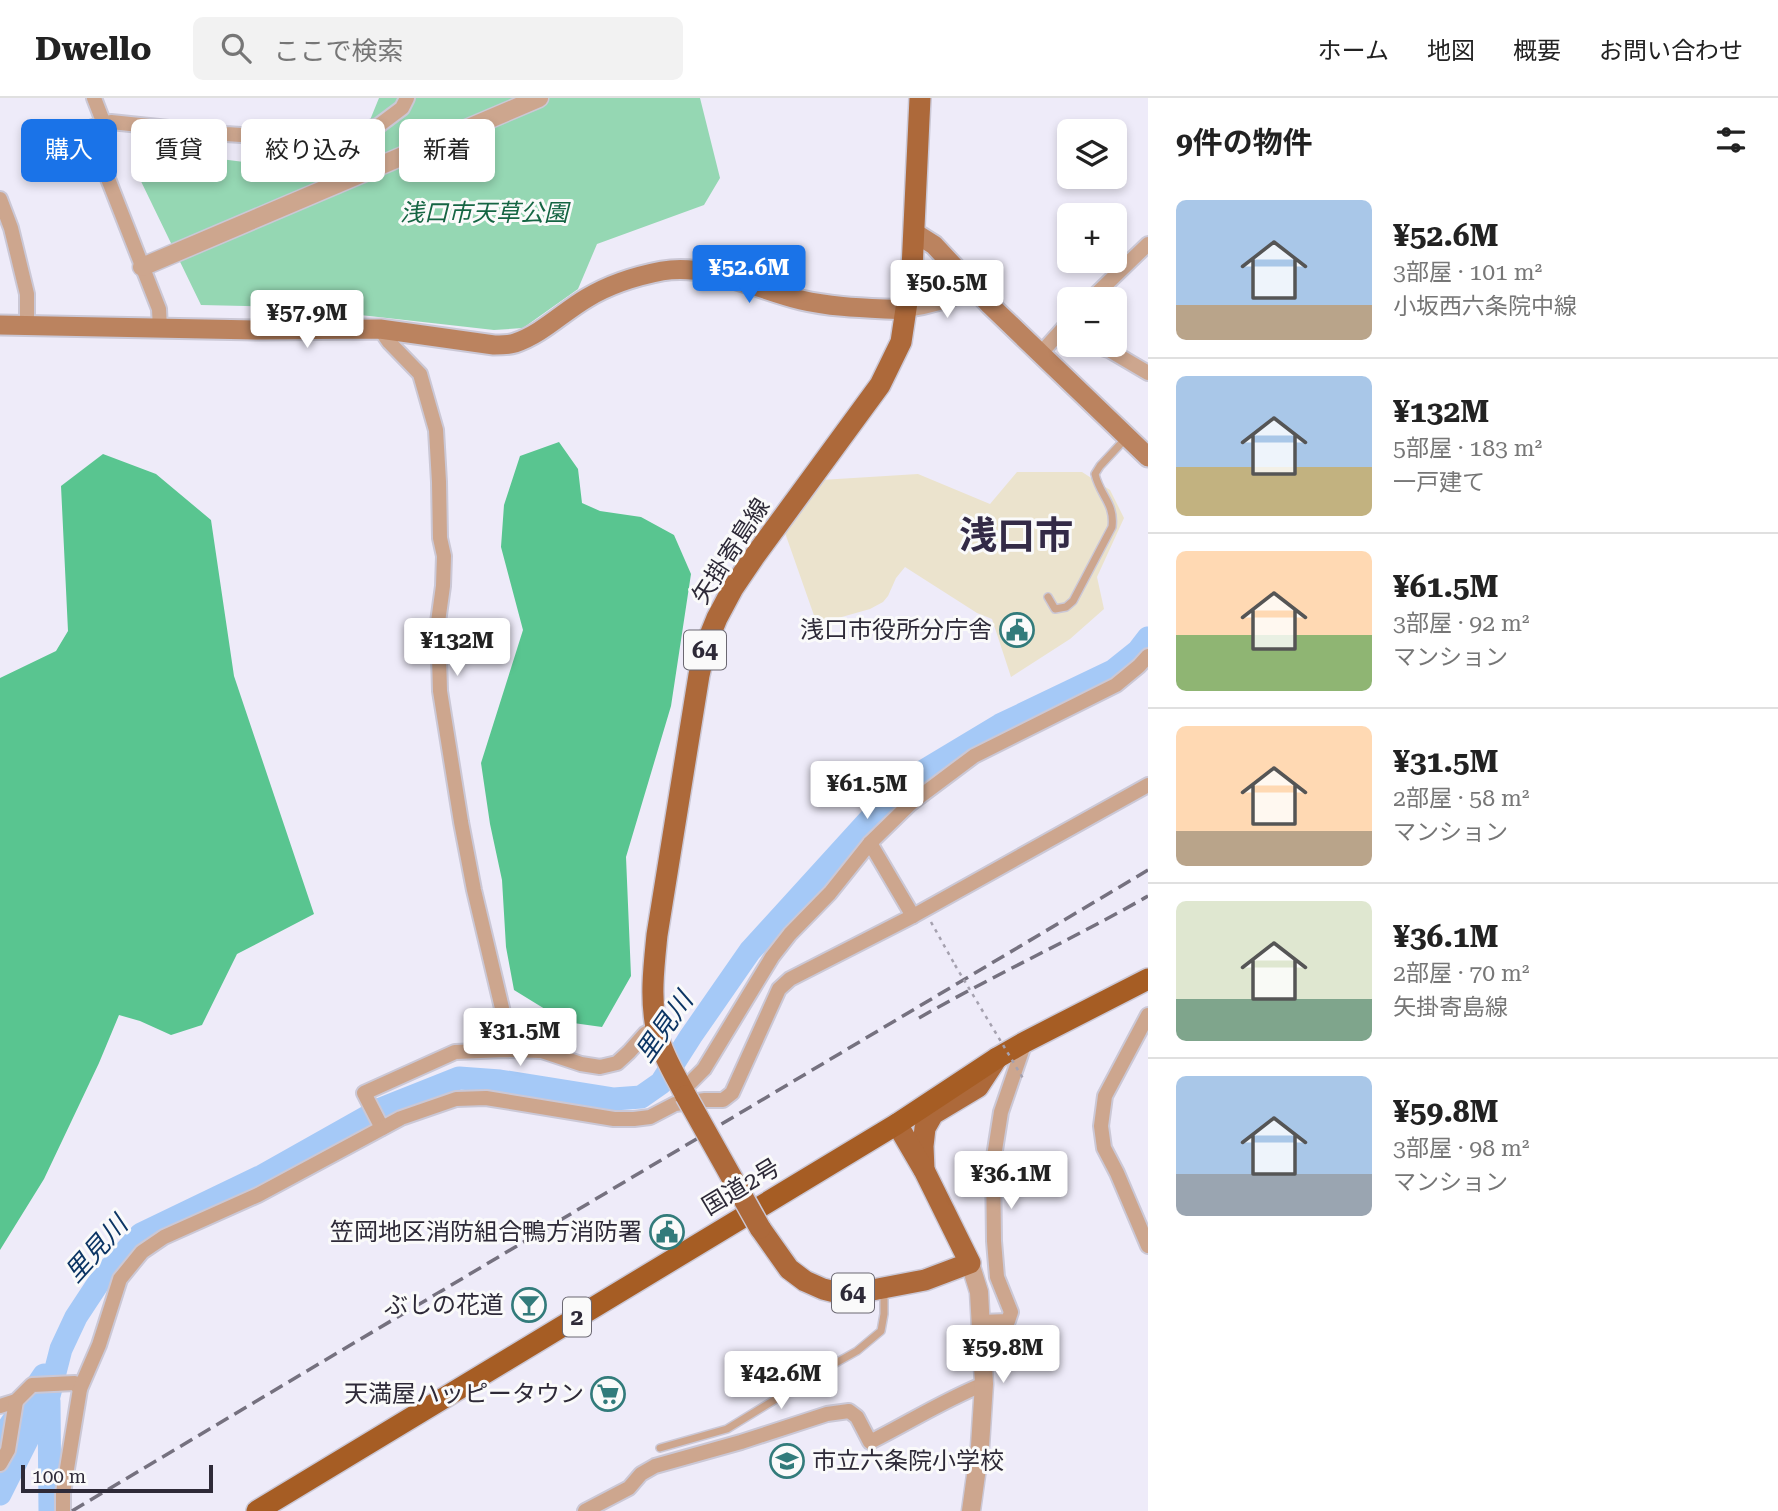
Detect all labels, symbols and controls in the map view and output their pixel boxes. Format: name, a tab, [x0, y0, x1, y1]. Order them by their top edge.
search box	[193, 17, 683, 80]
text: Dwello	[35, 29, 151, 68]
icon: search	[217, 29, 255, 67]
text: ここで検索	[273, 36, 403, 66]
text: ホーム	[1318, 37, 1389, 65]
text: 地図	[1427, 37, 1475, 65]
text: 概要	[1513, 37, 1561, 65]
text: お問い合わせ	[1599, 37, 1743, 65]
chip: 購入	[21, 119, 117, 182]
chip: 賃貸	[131, 119, 227, 182]
chip: 絞り込み	[241, 119, 385, 182]
chip: 新着	[399, 119, 495, 182]
map controls	[1057, 119, 1127, 357]
button: layers	[1057, 119, 1127, 189]
icon: filters	[1712, 121, 1750, 159]
text: 9件の物件	[1176, 125, 1313, 160]
park label: 浅口市天草公園	[400, 199, 571, 227]
button: +	[1057, 203, 1127, 273]
text: ¥52.6M	[1393, 218, 1499, 253]
icon: home	[1232, 228, 1316, 312]
pin: ¥52.6M	[692, 246, 806, 305]
text: ¥52.6M	[709, 254, 789, 281]
text: 3部屋 · 101 m²	[1393, 259, 1542, 286]
pin: ¥50.5M	[890, 260, 1004, 320]
text: ¥50.5M	[907, 269, 987, 296]
button: −	[1057, 287, 1127, 357]
pin: ¥57.9M	[250, 290, 364, 350]
text: 小坂西六条院中線	[1393, 293, 1577, 320]
text: ¥57.9M	[267, 299, 347, 326]
text: ¥132M	[1393, 394, 1489, 429]
icon: home	[1232, 404, 1316, 488]
text: 5部屋 · 183 m²	[1393, 435, 1542, 462]
text: 一戸建て	[1393, 469, 1485, 496]
street label: 矢掛寄島線	[687, 493, 775, 609]
district label: 浅口市	[959, 514, 1073, 558]
text: ¥61.5M	[1393, 569, 1499, 604]
icon: home	[1232, 579, 1316, 663]
text: 3部屋 · 92 m²	[1393, 610, 1529, 637]
public building icon: 浅口市役所分庁舎	[998, 611, 1036, 649]
place label: 浅口市役所分庁舎	[800, 616, 992, 644]
pin: ¥132M	[408, 618, 506, 678]
text: ¥132M	[420, 627, 494, 654]
road number: 64	[684, 630, 726, 670]
text: マンション	[1393, 644, 1508, 671]
text: ¥31.5M	[1393, 744, 1499, 779]
icon: home	[1232, 754, 1316, 838]
pin: ¥61.5M	[810, 762, 924, 821]
text: ¥61.5M	[827, 770, 907, 797]
text: 2部屋 · 58 m²	[1393, 785, 1529, 812]
text: マンション	[1393, 819, 1508, 846]
text: ¥36.1M	[1393, 919, 1499, 954]
icon: home	[1232, 929, 1316, 1013]
text: 2部屋 · 70 m²	[1393, 960, 1529, 987]
water label: 里見川	[629, 984, 700, 1068]
text: 矢掛寄島線	[1393, 994, 1508, 1021]
pin: ¥31.5M	[463, 1009, 577, 1068]
text: ¥31.5M	[480, 1017, 560, 1044]
text: ¥59.8M	[1393, 1094, 1499, 1129]
icon: home	[1232, 1104, 1316, 1188]
text: 3部屋 · 98 m²	[1393, 1135, 1529, 1162]
pin: ¥36.1M	[954, 1152, 1068, 1211]
street label: 国道2号	[697, 1153, 785, 1221]
text: ¥36.1M	[971, 1160, 1051, 1187]
text: マンション	[1393, 1169, 1508, 1196]
water label: 里見川	[59, 1208, 135, 1288]
public building icon: 笠岡地区消防組合鴨方消防署	[648, 1213, 686, 1251]
place label: 笠岡地区消防組合鴨方消防署	[330, 1218, 642, 1246]
road number: 64	[832, 1274, 874, 1312]
bar icon: ぶしの花道	[510, 1286, 548, 1324]
place label: ぶしの花道	[384, 1291, 504, 1319]
road number: 2	[563, 1298, 591, 1336]
pin: ¥59.8M	[946, 1326, 1060, 1385]
text: ¥59.8M	[963, 1334, 1043, 1361]
pin: ¥42.6M	[724, 1352, 838, 1411]
text: ¥42.6M	[741, 1360, 821, 1387]
supermarket icon: 天満屋ハッピータウン	[589, 1375, 627, 1413]
place label: 天満屋ハッピータウン	[344, 1380, 584, 1408]
school or university icon: 市立六条院小学校	[768, 1442, 806, 1480]
place label: 市立六条院小学校	[812, 1447, 1004, 1475]
scale bar	[21, 1462, 214, 1494]
text: 100 m	[32, 1465, 86, 1488]

